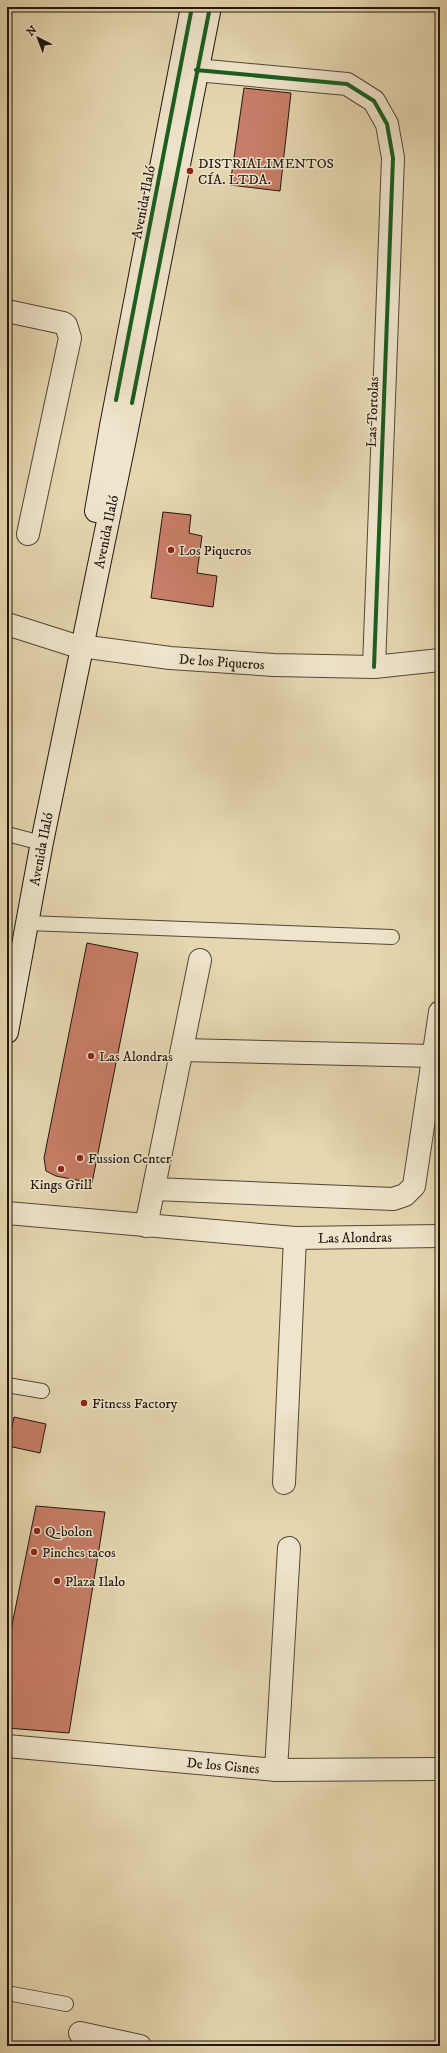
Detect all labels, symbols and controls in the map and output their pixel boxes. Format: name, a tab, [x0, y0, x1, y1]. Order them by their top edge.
north arrow	[18, 18, 58, 58]
text: N	[24, 23, 40, 40]
place label: DISTRIALIMENTOS CÍA. LTDA.	[198, 155, 334, 189]
street label: Avenida Ilaló	[128, 164, 160, 240]
marker: DISTRIALIMENTOS CÍA. LTDA.	[185, 166, 195, 176]
street label: Las Tortolas	[363, 376, 383, 448]
street label: Avenida Ilaló	[91, 493, 123, 570]
place label: Los Piqueros	[179, 542, 252, 560]
marker: Los Piqueros	[166, 545, 176, 555]
street label: De los Piqueros	[178, 651, 265, 674]
street label: Avenida Ilaló	[26, 811, 58, 887]
place label: Las Alondras	[99, 1048, 173, 1066]
marker: Las Alondras	[86, 1051, 96, 1061]
place label: Fussion Center	[88, 1150, 172, 1168]
marker: Fussion Center	[75, 1153, 85, 1163]
marker: Kings Grill	[56, 1164, 66, 1174]
place label: Kings Grill	[30, 1176, 93, 1194]
street label: Las Alondras	[318, 1229, 392, 1248]
place label: Fitness Factory	[92, 1395, 178, 1413]
marker: Fitness Factory	[79, 1398, 89, 1408]
place label: Q-bolon	[45, 1523, 93, 1541]
marker: Q-bolon	[32, 1526, 42, 1536]
place label: Pinches tacos	[42, 1544, 116, 1562]
marker: Pinches tacos	[29, 1547, 39, 1557]
place label: Plaza Ilalo	[65, 1573, 125, 1591]
marker: Plaza Ilalo	[52, 1576, 62, 1586]
street label: De los Cisnes	[186, 1754, 261, 1779]

